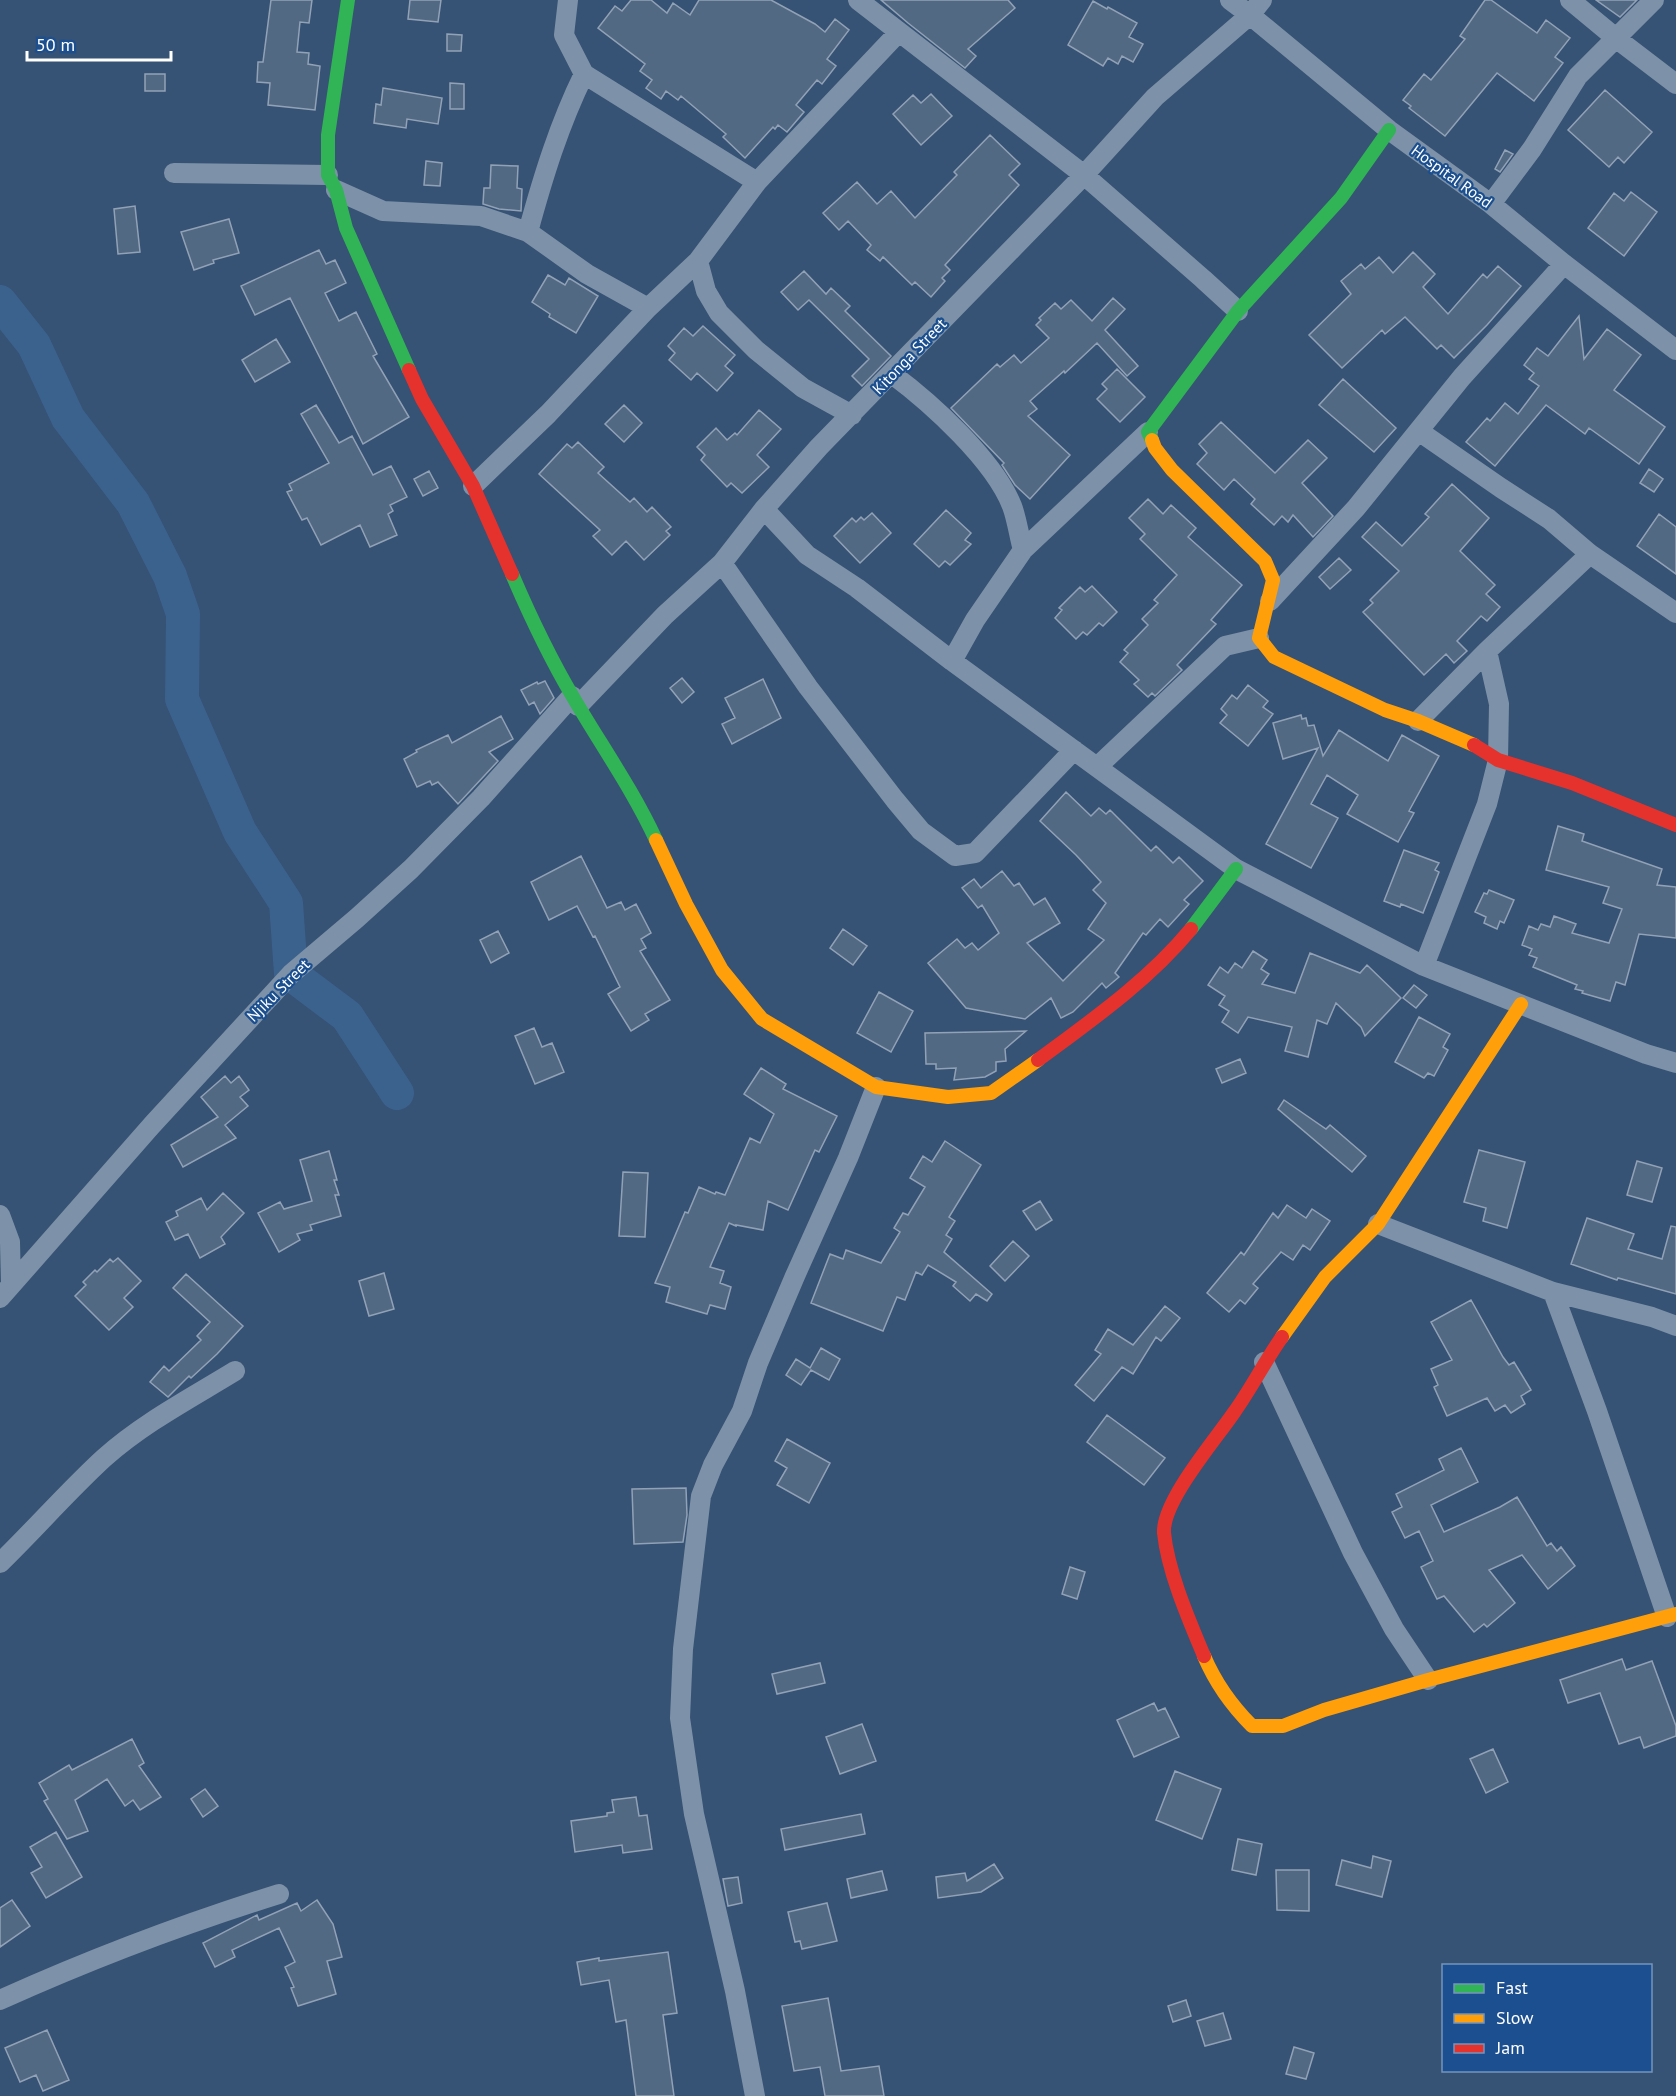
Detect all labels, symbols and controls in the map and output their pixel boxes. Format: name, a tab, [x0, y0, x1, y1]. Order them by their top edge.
scale bar	[27, 24, 171, 62]
text: 50 m	[36, 33, 75, 56]
street label: Hospital Road	[1408, 140, 1496, 212]
street label: Kitonga Street	[868, 313, 951, 398]
street label: Njiku Street	[242, 954, 314, 1026]
legend	[1442, 1964, 1652, 2072]
text: Fast	[1496, 1976, 1528, 1999]
text: Slow	[1496, 2006, 1534, 2029]
text: Jam	[1495, 2036, 1525, 2059]

